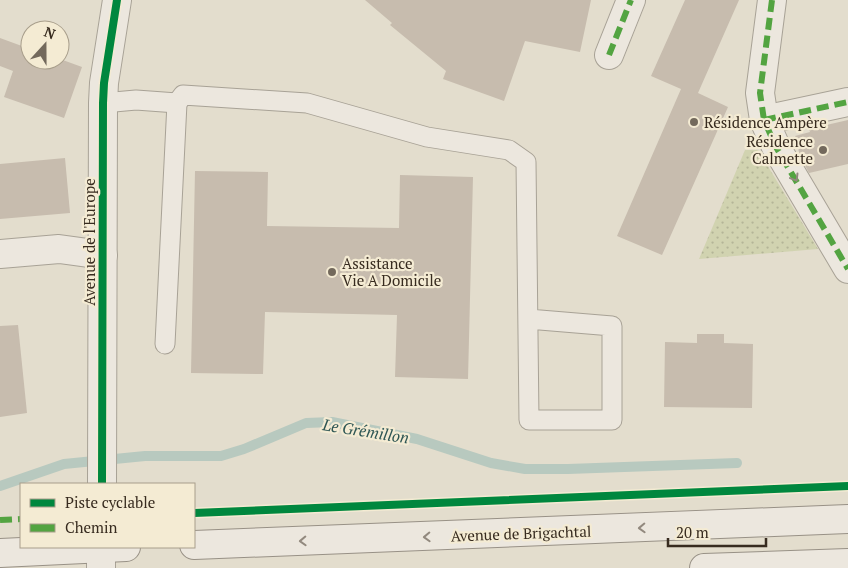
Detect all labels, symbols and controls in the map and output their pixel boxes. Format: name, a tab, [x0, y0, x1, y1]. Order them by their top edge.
north arrow	[20, 20, 70, 70]
text: N	[41, 22, 59, 43]
place label: Résidence Ampère	[704, 112, 827, 132]
marker: Résidence Ampère	[688, 116, 700, 128]
place label: Résidence Calmette	[746, 131, 813, 168]
marker: Résidence Calmette	[817, 144, 829, 156]
one-way arrow	[789, 173, 799, 182]
street label: Avenue de l'Europe	[79, 178, 99, 306]
place label: Assistance Vie A Domicile	[342, 253, 441, 290]
marker: Assistance Vie A Domicile	[326, 266, 338, 278]
water label: Le Grémillon	[320, 413, 411, 449]
legend	[20, 483, 195, 548]
text: Piste cyclable	[65, 492, 155, 512]
scale bar	[668, 516, 766, 548]
text: Chemin	[65, 517, 117, 537]
street label: Avenue de Brigachtal	[450, 521, 592, 545]
text: 20 m	[676, 522, 709, 542]
one-way arrow	[638, 523, 646, 533]
one-way arrow	[423, 531, 431, 542]
one-way arrow	[299, 536, 307, 547]

